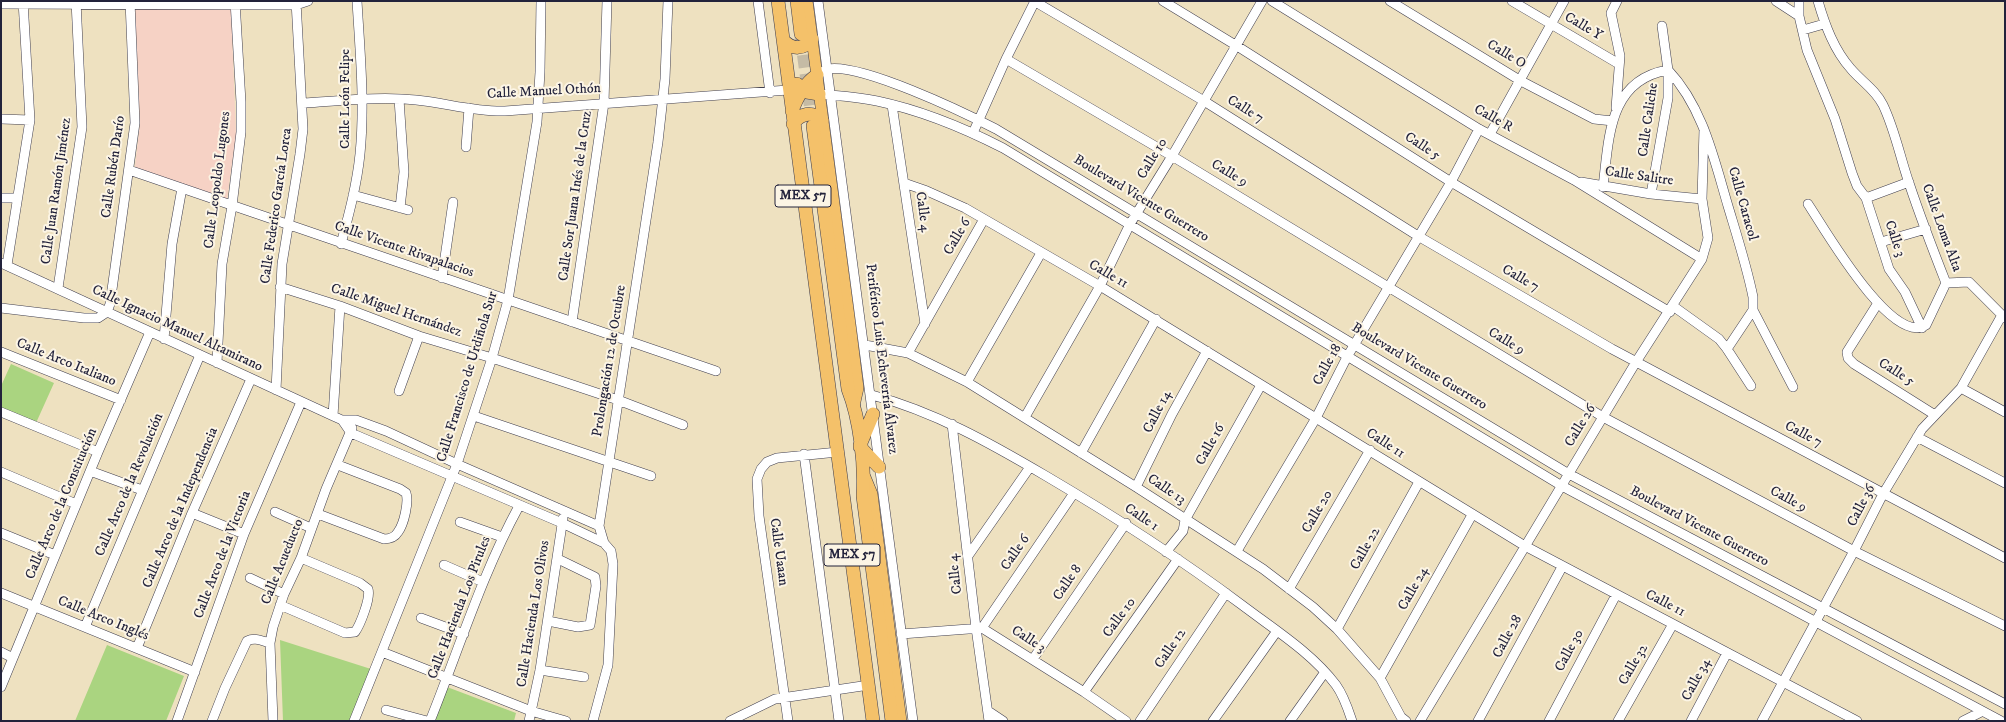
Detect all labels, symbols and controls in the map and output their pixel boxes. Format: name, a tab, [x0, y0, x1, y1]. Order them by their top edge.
street label: Calle Y	[1561, 9, 1605, 45]
street label: Calle O	[1484, 37, 1528, 73]
street label: Calle León Felipe	[338, 49, 354, 149]
street label: Calle Manuel Othón	[487, 81, 601, 103]
street label: Calle Caliche	[1635, 82, 1663, 158]
street label: Calle 7	[1224, 92, 1266, 128]
street label: Calle R	[1471, 102, 1515, 136]
street label: Calle Leopoldo Lugones	[201, 110, 235, 250]
street label: Calle Sor Juana Inés de la Cruz	[556, 110, 596, 282]
street label: Calle Rubén Darío	[99, 115, 129, 219]
street label: Calle Juan Ramón Jiménez	[38, 117, 76, 265]
street label: Calle Federico García Lorca	[258, 127, 296, 285]
street label: Calle 5	[1401, 129, 1443, 165]
street label: Calle 10	[1134, 135, 1172, 183]
street label: Boulevard Vicente Guerrero	[1070, 152, 1212, 246]
street label: Calle 9	[1208, 157, 1250, 191]
street label: Calle Salitre	[1604, 164, 1674, 190]
street label: Calle Caracol	[1723, 165, 1761, 243]
street label: Calle Loma Alta	[1917, 182, 1965, 274]
road number: MEX 57	[775, 185, 831, 207]
street label: Calle 4	[911, 191, 933, 233]
street label: Calle 6	[941, 216, 975, 258]
street label: Calle Vicente Rivapalacios	[332, 218, 476, 282]
street label: Calle 3	[1880, 218, 1908, 260]
street label: Calle 11	[1085, 257, 1131, 293]
street label: Calle 7	[1499, 262, 1541, 296]
street label: Periférico Luis Echeverría Álvarez	[861, 263, 901, 455]
street label: Calle Miguel Hernández	[328, 281, 464, 341]
street label: Calle Ignacio Manuel Altamirano	[89, 282, 265, 376]
street label: Prolongación 12 de Octubre	[590, 284, 630, 438]
street label: Calle Francisco de Urdiñola Sur	[434, 290, 502, 464]
street label: Boulevard Vicente Guerrero	[1348, 320, 1490, 414]
street label: Calle 9	[1485, 325, 1527, 359]
street label: Calle Arco Italiano	[14, 335, 118, 391]
street label: Calle 18	[1310, 341, 1346, 389]
street label: Calle 5	[1875, 355, 1917, 391]
street label: Calle 14	[1140, 388, 1176, 436]
street label: Calle 26	[1562, 402, 1600, 450]
street label: Calle Arco de la Revolución	[92, 411, 168, 559]
street label: Calle 7	[1781, 418, 1825, 452]
street label: Calle 16	[1193, 421, 1229, 469]
street label: Calle Arco de la Independencia	[140, 425, 222, 591]
street label: Calle 11	[1363, 425, 1407, 463]
street label: Calle Arco de la Constitución	[23, 426, 101, 582]
street label: Calle 13	[1144, 471, 1188, 509]
street label: Calle 36	[1844, 482, 1880, 530]
street label: Boulevard Vicente Guerrero	[1627, 483, 1771, 571]
street label: Calle 9	[1767, 483, 1809, 517]
street label: Calle 20	[1299, 488, 1337, 536]
street label: Calle Arco de la Victoria	[191, 489, 255, 621]
street label: Calle 1	[1121, 501, 1161, 535]
street label: Calle Acueducto	[258, 517, 308, 607]
street label: Calle Uaaan	[765, 517, 791, 587]
street label: Calle 22	[1347, 525, 1385, 573]
street label: Calle 6	[998, 532, 1034, 574]
street label: Calle Hacienda Los Pirules	[425, 534, 495, 682]
street label: Calle Hacienda Los Olivos	[514, 539, 554, 689]
road number: MEX 57	[824, 544, 880, 566]
street label: Calle 4	[945, 553, 967, 595]
street label: Calle 8	[1050, 562, 1086, 604]
street label: Calle 24	[1395, 564, 1433, 614]
street label: Calle 11	[1642, 587, 1688, 621]
street label: Calle Arco Inglés	[55, 593, 151, 645]
street label: Calle 10	[1100, 595, 1140, 641]
street label: Calle 28	[1490, 613, 1526, 661]
street label: Calle 3	[1008, 623, 1048, 657]
street label: Calle 12	[1152, 626, 1190, 672]
street label: Calle 30	[1552, 627, 1588, 675]
street label: Calle 32	[1616, 642, 1652, 688]
street label: Calle 34	[1679, 656, 1715, 704]

